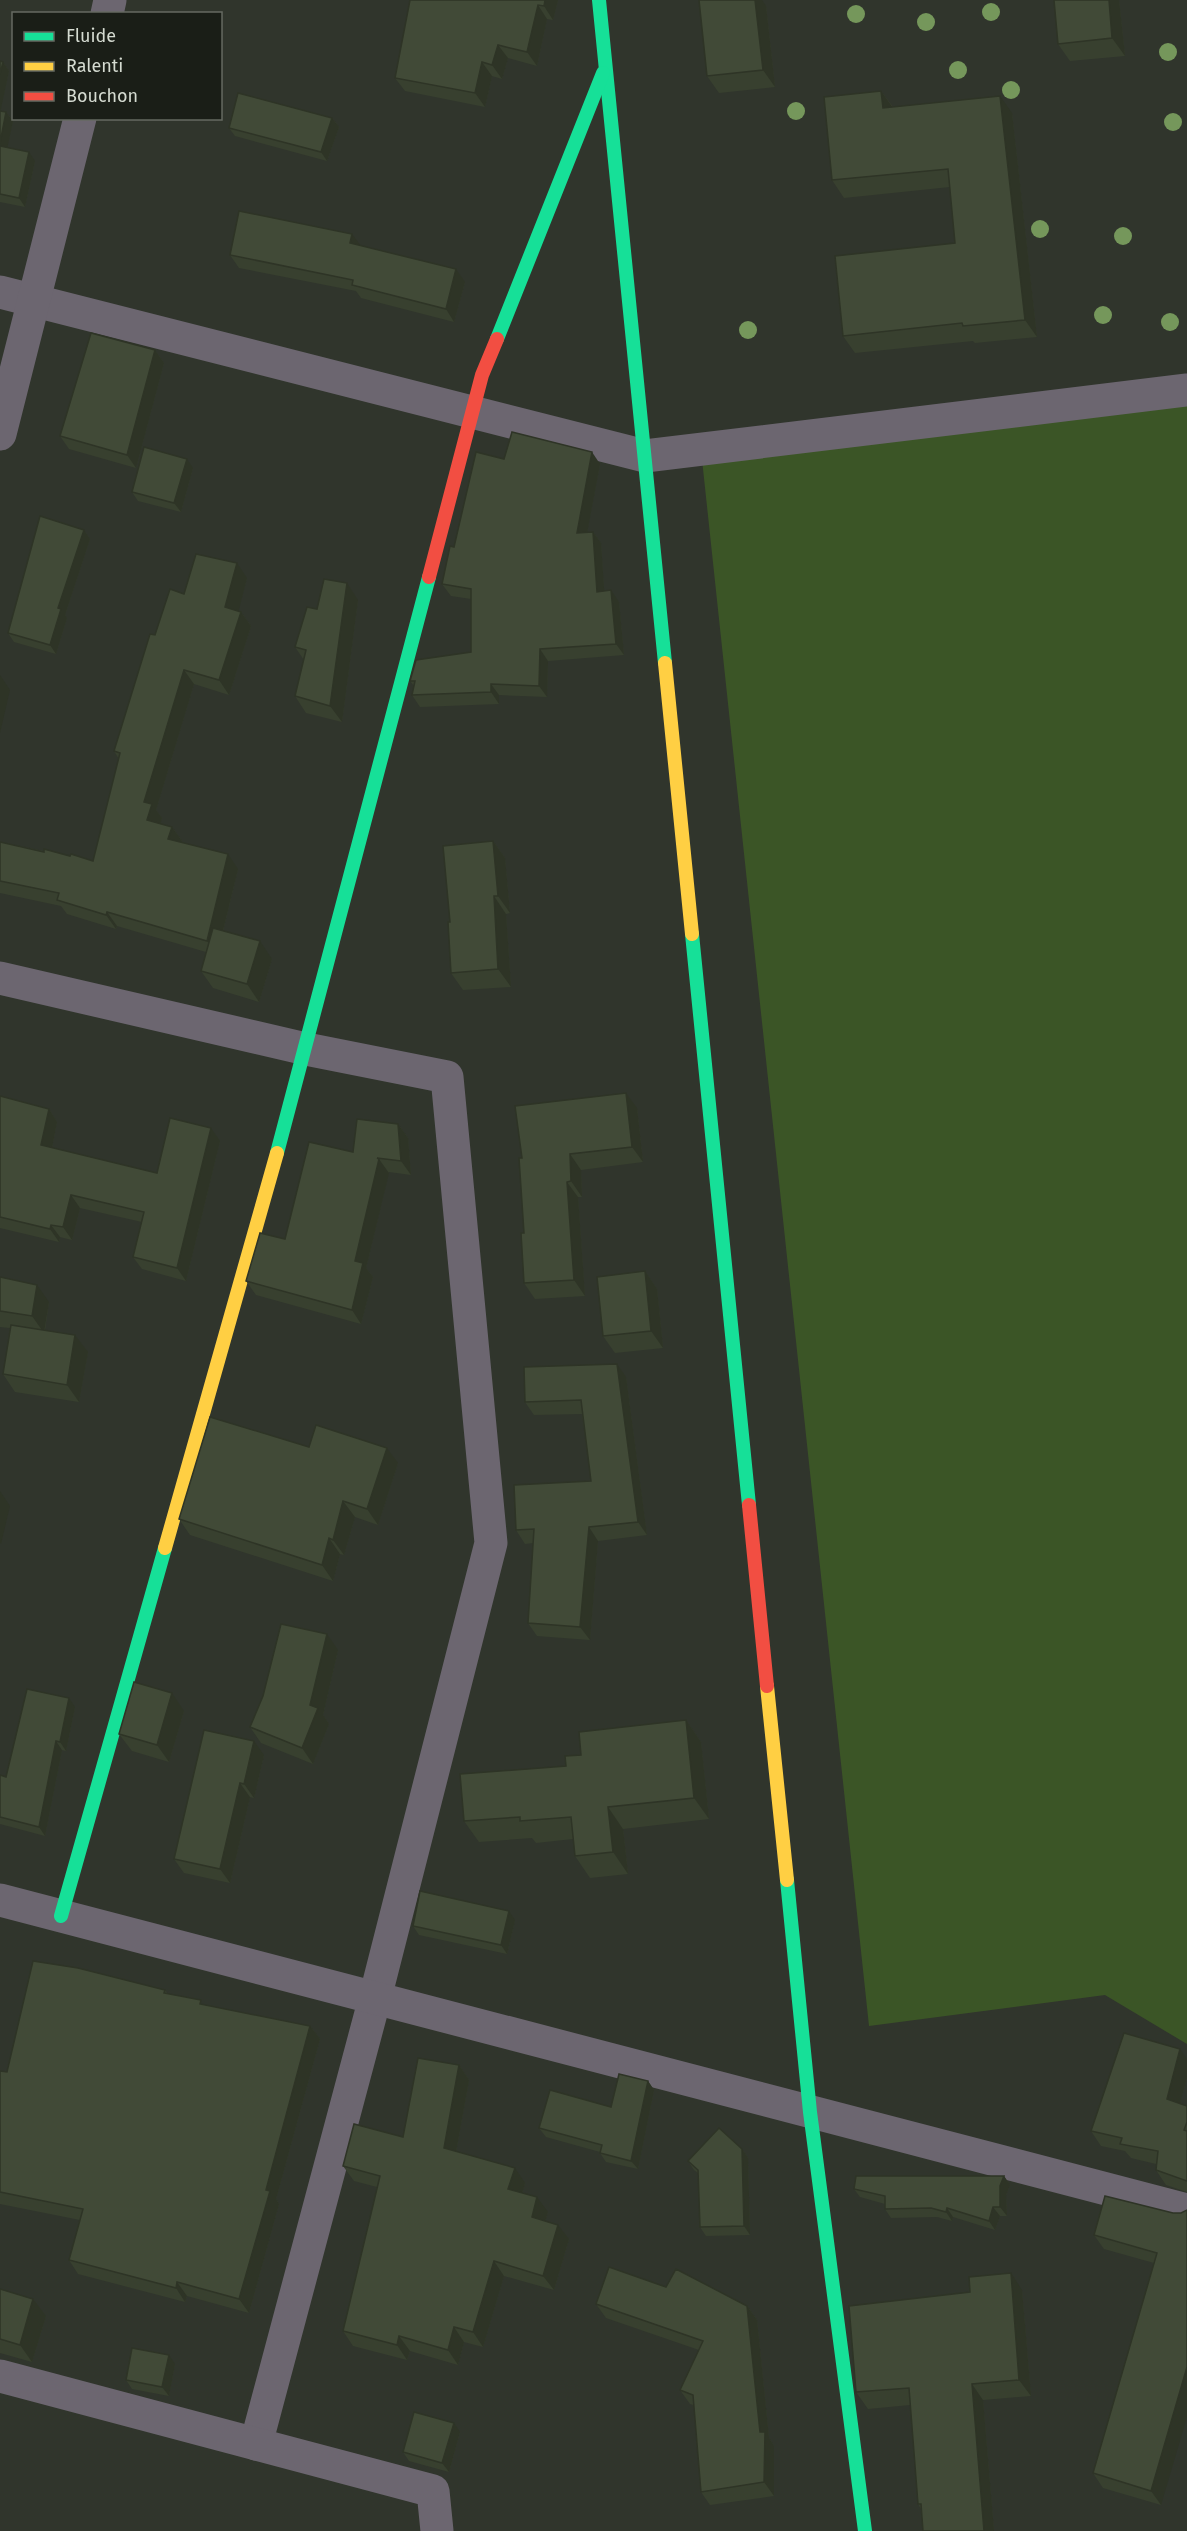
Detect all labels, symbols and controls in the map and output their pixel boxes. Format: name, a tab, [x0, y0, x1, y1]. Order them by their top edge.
legend	[12, 12, 222, 120]
text: Fluide	[66, 25, 116, 47]
text: Ralenti	[66, 55, 123, 77]
text: Bouchon	[66, 85, 138, 107]

